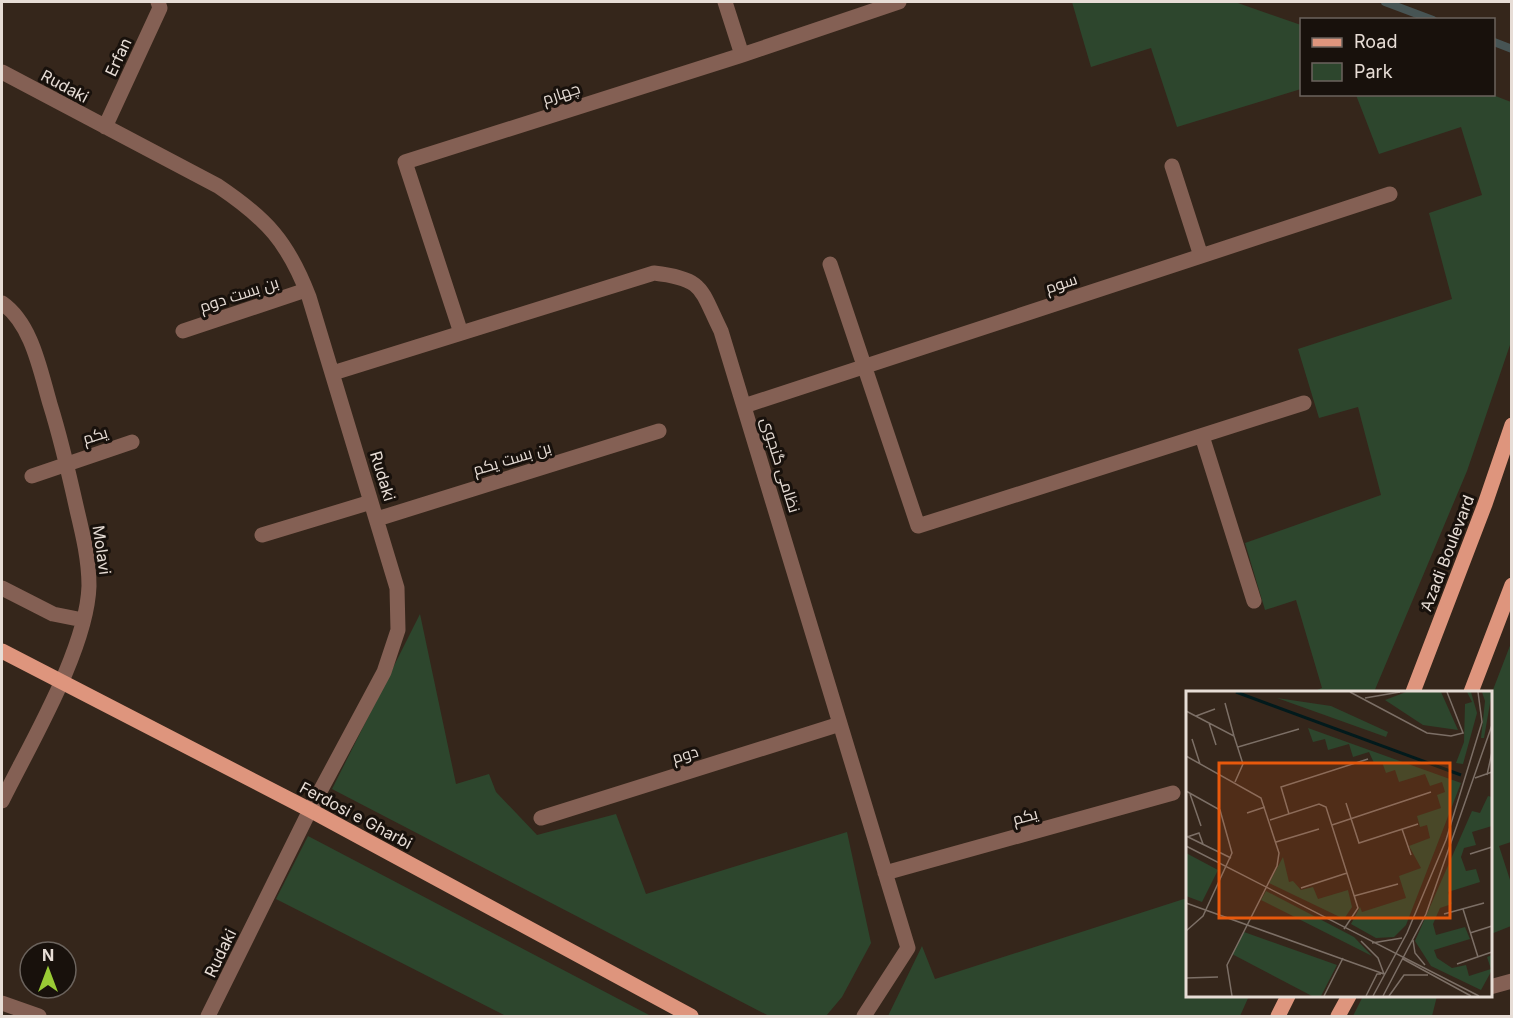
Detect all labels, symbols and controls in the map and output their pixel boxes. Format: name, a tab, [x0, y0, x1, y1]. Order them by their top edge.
legend	[1300, 18, 1495, 96]
text: Road	[1354, 31, 1397, 52]
street label: Erfan	[100, 35, 136, 79]
text: Park	[1354, 61, 1393, 82]
street label: Rudaki	[38, 65, 92, 107]
street label: چهارم	[540, 78, 583, 110]
street label: سوم	[1042, 268, 1080, 299]
street label: بن بست دوم	[197, 272, 282, 318]
street label: نظامی گنجوی	[756, 415, 805, 515]
street label: یکم	[80, 422, 111, 450]
street label: بن بست یکم	[470, 437, 554, 481]
street label: Rudaki	[366, 449, 400, 503]
street label: َAzadi Boulevard	[1416, 492, 1478, 614]
street label: Molavi	[89, 524, 115, 576]
inset map	[1186, 691, 1492, 997]
street label: دوم	[669, 741, 701, 769]
street label: Ferdosi e Gharbi	[296, 777, 416, 853]
street label: یکم	[1010, 803, 1041, 831]
street label: Rudaki	[200, 926, 240, 980]
north arrow	[18, 940, 78, 1000]
text: N	[42, 945, 54, 965]

